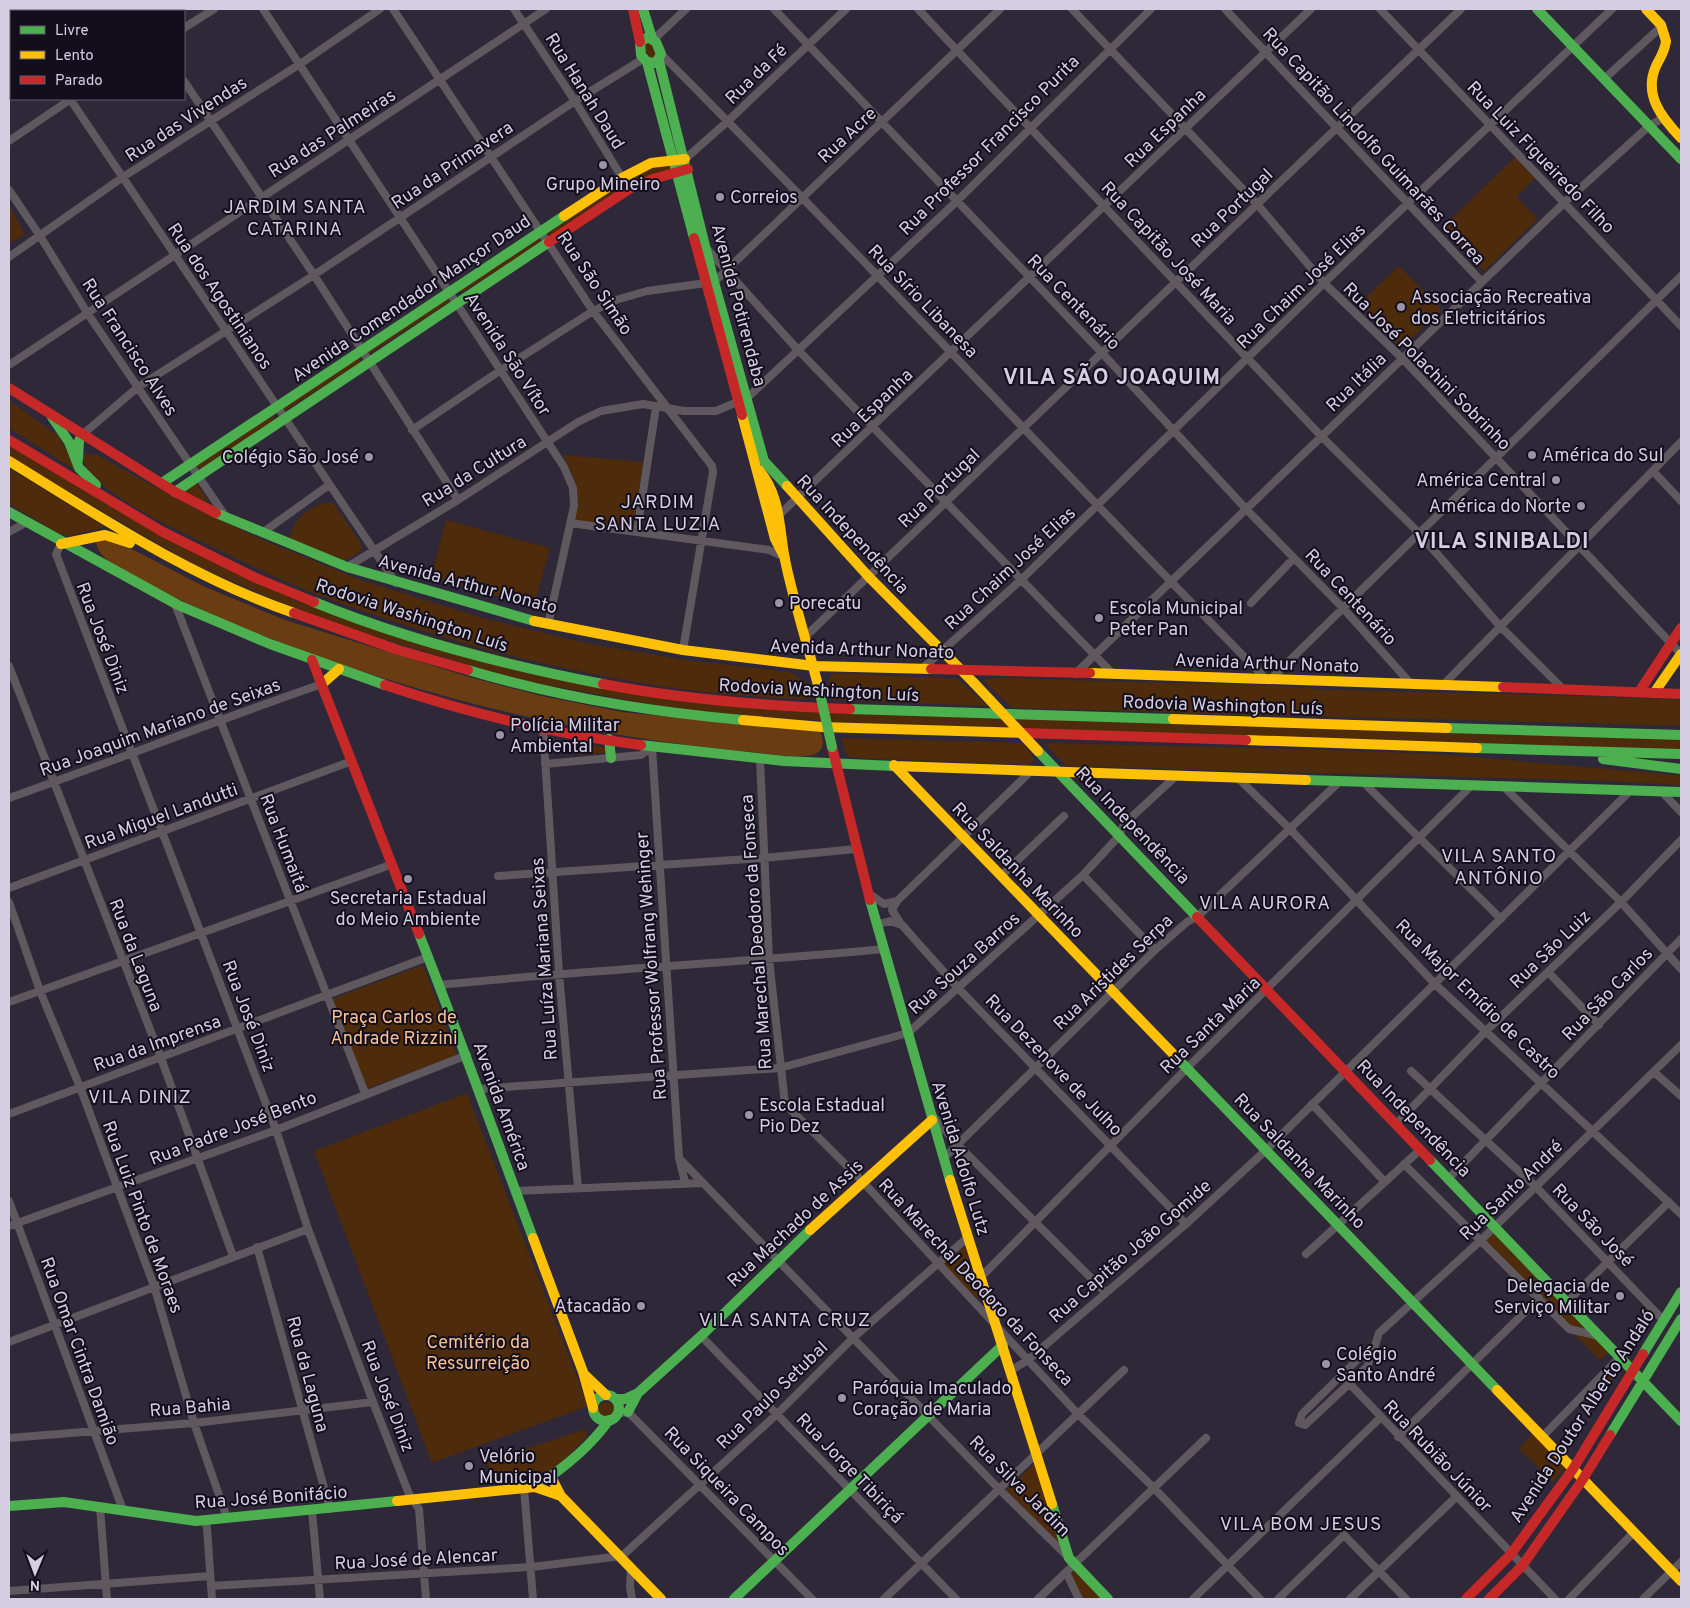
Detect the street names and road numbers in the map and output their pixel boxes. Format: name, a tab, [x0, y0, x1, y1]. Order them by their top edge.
street label: Rua Capitão Lindolfo Guimarães Correa	[1257, 23, 1489, 271]
street label: Rua Hanah Daud	[539, 29, 629, 154]
street label: Rua da Fé	[721, 40, 793, 110]
street label: Rua Professor Francisco Purita	[895, 51, 1085, 241]
street label: Rua das Vivendas	[121, 72, 252, 168]
street label: Rua Luiz Figueiredo Filho	[1461, 77, 1619, 239]
street label: Rua das Palmeiras	[265, 84, 401, 184]
street label: Rua Espanha	[1120, 85, 1212, 174]
street label: Rua Acre	[814, 103, 882, 169]
street label: Rua da Primavera	[387, 117, 518, 216]
street label: Rua Portugal	[1187, 164, 1279, 254]
street label: Rua Capitão José Maria	[1095, 177, 1241, 331]
street label: Avenida Comendador Mançor Daud	[288, 210, 536, 388]
street label: Rua dos Agostinianos	[161, 219, 276, 375]
street label: Rua Chaim José Elias	[1233, 219, 1372, 355]
street label: Avenida Potirendaba	[705, 222, 770, 389]
street label: Rua São Simão	[551, 228, 637, 340]
street label: Rua Sírio Libanesa	[862, 240, 982, 364]
street label: Rua Centenário	[1021, 250, 1125, 356]
street label: Rua Francisco Alves	[76, 275, 182, 421]
street label: Rua José Polachini Sobrinho	[1337, 278, 1515, 456]
street label: Avenida São Vítor	[458, 289, 555, 421]
street label: Rua Itália	[1322, 348, 1392, 418]
street label: Rua Espanha	[827, 365, 919, 454]
street label: Rua da Cultura	[418, 431, 531, 513]
street label: Rua Portugal	[894, 444, 986, 534]
street label: Rua Independência	[791, 470, 913, 600]
street label: Rua Chaim José Elias	[941, 502, 1081, 636]
street label: Rua Centenário	[1299, 545, 1401, 651]
street label: Avenida Arthur Nonato	[376, 550, 560, 620]
street label: Rodovia Washington Luís	[312, 574, 511, 658]
street label: Rua José Diniz	[70, 579, 134, 698]
street label: Avenida Arthur Nonato	[769, 636, 955, 665]
street label: Avenida Arthur Nonato	[1174, 650, 1360, 679]
street label: Rua Joaquim Mariano de Seixas	[37, 674, 284, 783]
street label: Rodovia Washington Luís	[718, 675, 920, 708]
street label: Rodovia Washington Luís	[1122, 691, 1324, 722]
street label: Rua Independência	[1070, 762, 1194, 890]
street label: Rua Miguel Landutti	[82, 779, 241, 856]
street label: Rua Humaitá	[253, 791, 312, 896]
street label: Rua Marechal Deodoro da Fonseca	[736, 793, 779, 1070]
street label: Rua Saldanha Marinho	[946, 798, 1088, 944]
street label: Rua Professor Wolfrang Wehinger	[632, 831, 673, 1101]
street label: Rua Luíza Mariana Seixas	[527, 857, 564, 1061]
street label: Rua da Laguna	[102, 896, 167, 1015]
street label: Rua São Luiz	[1506, 906, 1596, 994]
street label: Rua Souza Barros	[904, 908, 1026, 1020]
street label: Rua Aristides Serpa	[1049, 910, 1179, 1036]
street label: Rua Major Emídio de Castro	[1390, 915, 1564, 1085]
street label: Rua São Carlos	[1558, 943, 1659, 1047]
street label: Rua José Diniz	[216, 957, 280, 1076]
street label: Rua Santa Maria	[1156, 972, 1266, 1080]
street label: Rua Dezenove de Julho	[979, 990, 1127, 1142]
street label: Rua da Imprensa	[90, 1011, 225, 1078]
street label: Avenida América	[467, 1039, 535, 1174]
street label: Rua Independência	[1351, 1055, 1475, 1183]
street label: Avenida Adolfo Lutz	[925, 1078, 994, 1239]
street label: Rua Padre José Bento	[147, 1087, 320, 1172]
street label: Rua Saldanha Marinho	[1228, 1089, 1370, 1235]
street label: Rua Luiz Pinto de Moraes	[96, 1118, 187, 1317]
street label: Rua Santo André	[1455, 1136, 1569, 1246]
street label: Rua Machado de Assis	[723, 1155, 869, 1293]
street label: Rua Marechal Deodoro da Fonseca	[872, 1174, 1077, 1392]
street label: Rua Capitão João Gomide	[1045, 1175, 1217, 1329]
street label: Rua São José	[1546, 1179, 1638, 1273]
street label: Rua Omar Cintra Damião	[34, 1254, 123, 1449]
street label: Avenida Doutor Alberto Andaló	[1506, 1306, 1661, 1528]
street label: Rua da Laguna	[280, 1314, 333, 1435]
street label: Rua José Diniz	[355, 1337, 419, 1456]
street label: Rua Paulo Setubal	[712, 1337, 834, 1455]
street label: Rua Bahia	[149, 1393, 232, 1423]
street label: Rua Rubião Júnior	[1377, 1396, 1496, 1518]
street label: Rua Jorge Tibiriçá	[790, 1409, 908, 1529]
street label: Rua Siqueira Campos	[658, 1422, 794, 1562]
street label: Rua Silva Jardim	[963, 1431, 1075, 1543]
street label: Rua José Bonifácio	[194, 1482, 348, 1515]
street label: Rua José de Alencar	[334, 1545, 498, 1576]

